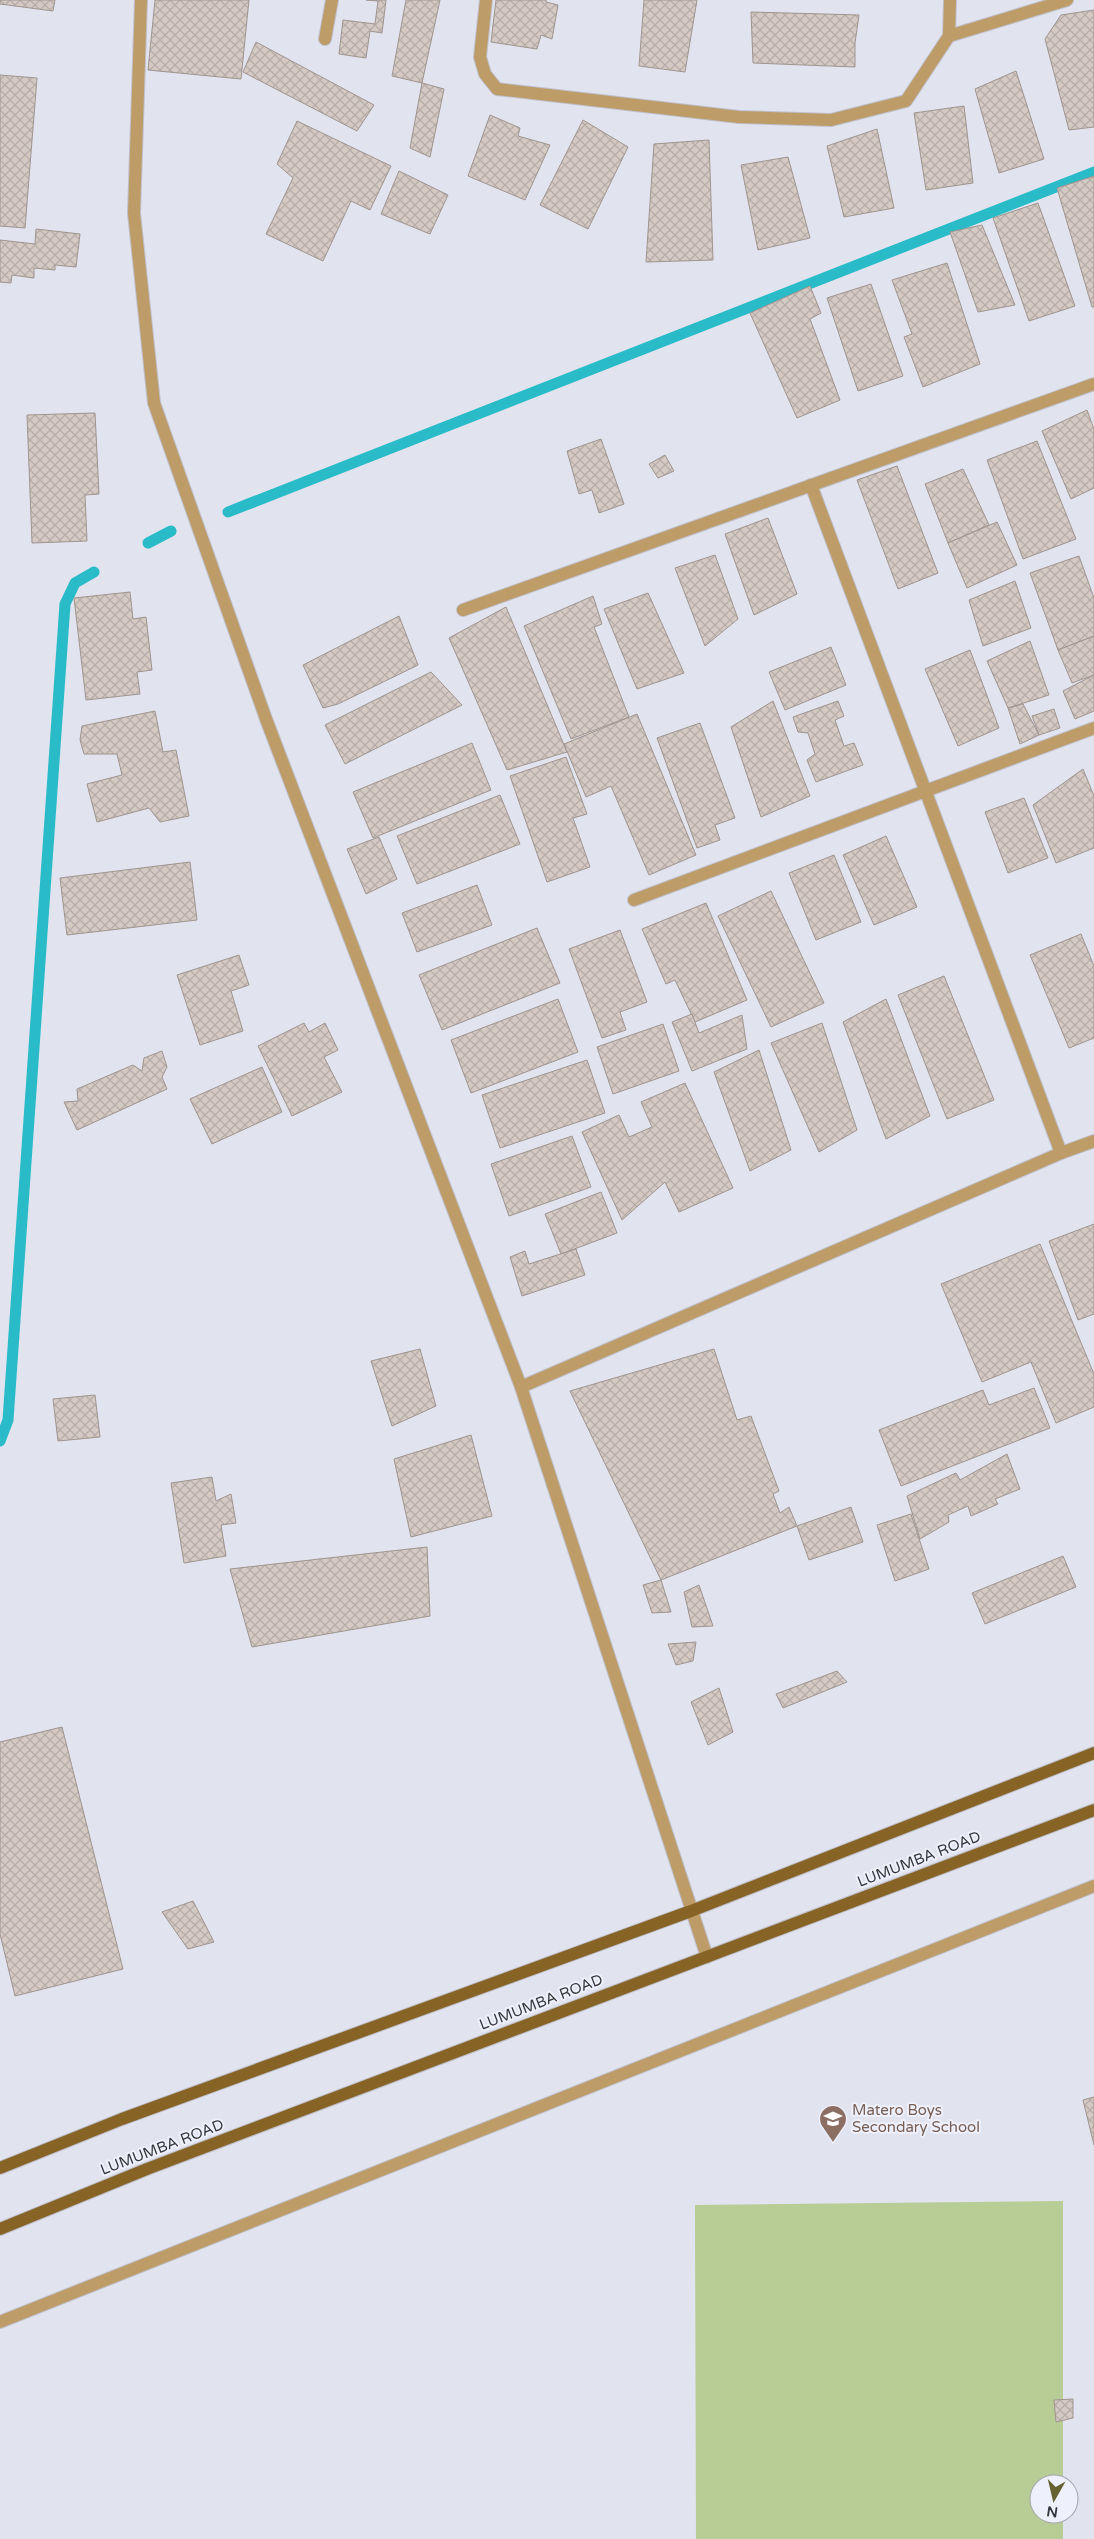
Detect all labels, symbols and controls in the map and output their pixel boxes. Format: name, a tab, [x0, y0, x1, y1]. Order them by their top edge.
street label: LUMUMBA ROAD	[855, 1827, 983, 1891]
street label: LUMUMBA ROAD	[477, 1970, 605, 2034]
place label: Matero Boys Secondary School	[852, 2101, 980, 2136]
school or university icon: Matero Boys Secondary School	[818, 2104, 848, 2143]
street label: LUMUMBA ROAD	[98, 2115, 226, 2179]
north arrow	[1029, 2474, 1079, 2524]
text: N	[1046, 2502, 1059, 2521]

